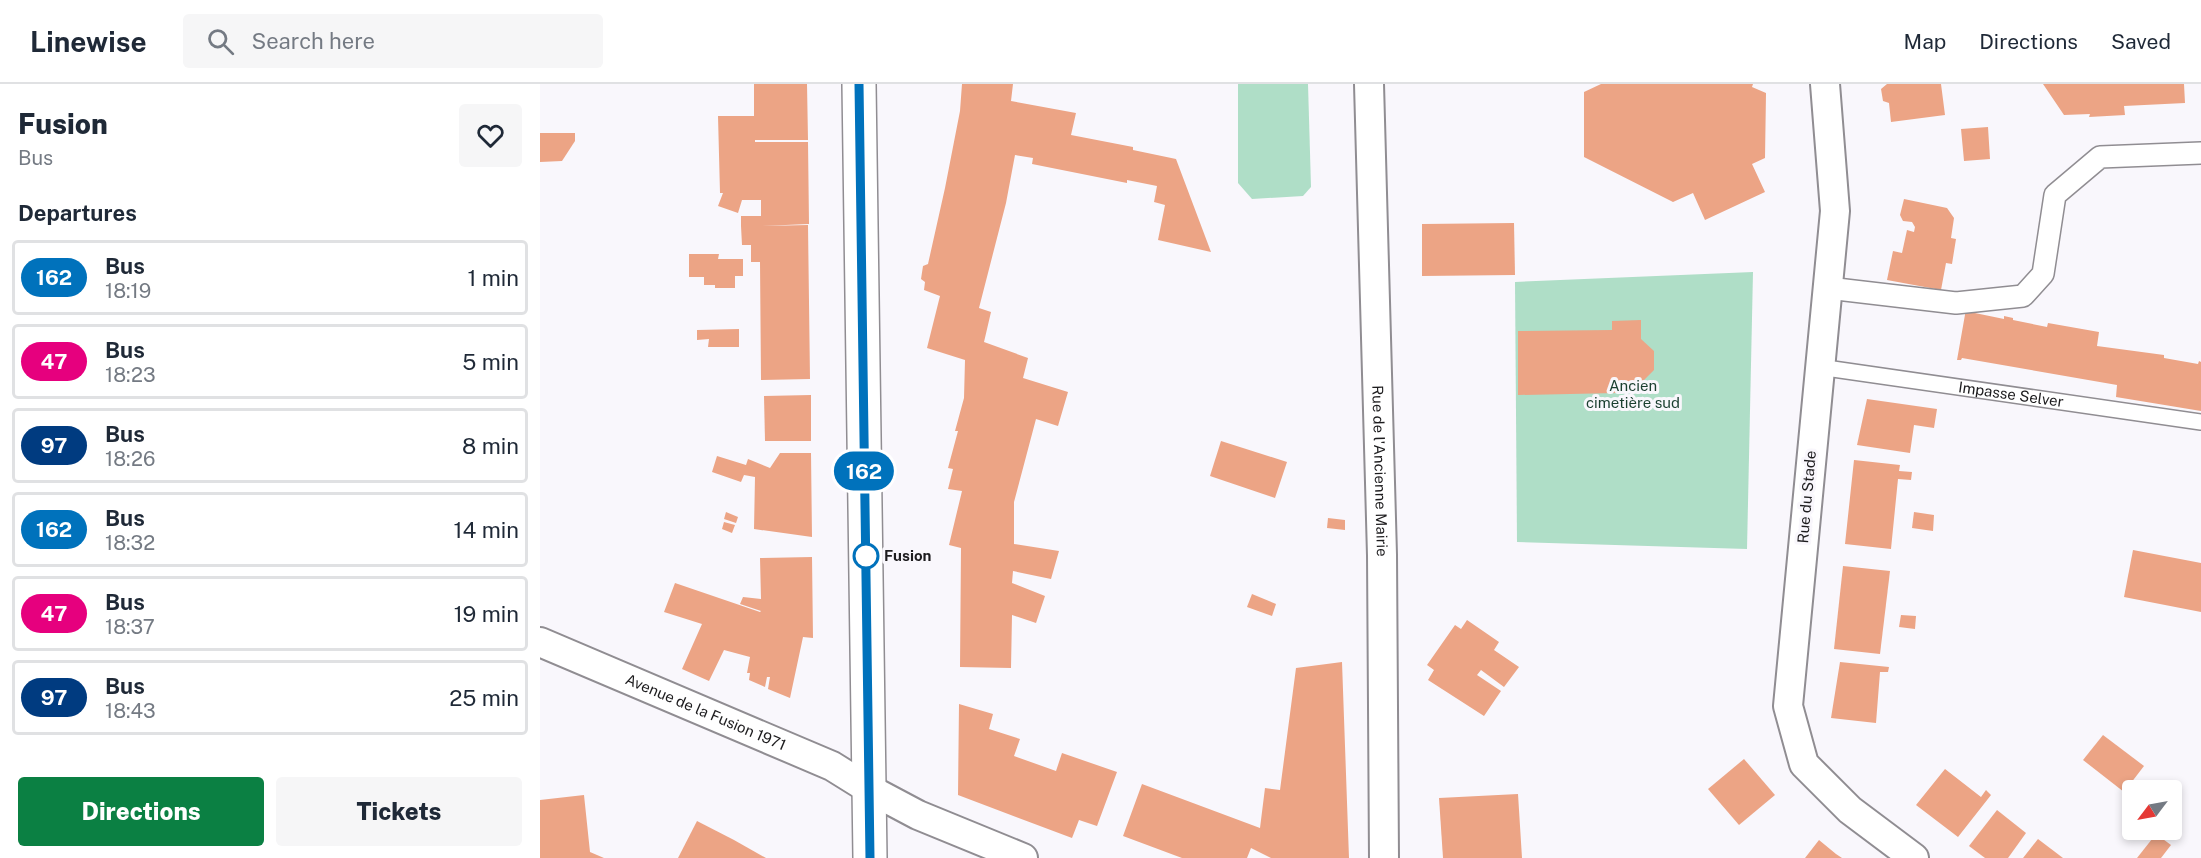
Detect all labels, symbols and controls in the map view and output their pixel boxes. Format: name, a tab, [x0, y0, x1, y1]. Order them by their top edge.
search box	[183, 14, 603, 68]
text: Linewise	[30, 25, 147, 58]
icon: search	[204, 25, 237, 58]
text: Search here	[252, 28, 375, 54]
text: Map	[1904, 29, 1946, 54]
text: Directions	[1979, 29, 2078, 54]
text: Saved	[2111, 29, 2171, 54]
button: heart	[459, 104, 522, 167]
text: Fusion	[18, 107, 108, 140]
text: Bus	[18, 146, 53, 170]
text: Departures	[18, 200, 137, 226]
text: Bus	[105, 253, 145, 279]
text: 162	[36, 265, 72, 290]
text: 1 min	[467, 265, 519, 291]
text: 18:19	[105, 279, 151, 303]
text: Bus	[105, 337, 145, 363]
text: 47	[41, 349, 67, 374]
text: 5 min	[462, 349, 519, 375]
text: 18:23	[105, 363, 156, 387]
park label: Ancien cimetière sud	[1586, 377, 1680, 411]
street label: Impasse Selver	[1957, 378, 2065, 410]
street label: Rue de l'Ancienne Mairie	[1369, 385, 1391, 557]
text: Bus	[105, 421, 145, 447]
text: 97	[41, 433, 67, 458]
text: 8 min	[462, 433, 519, 459]
text: 18:26	[105, 447, 155, 471]
street label: Rue du Stade	[1794, 450, 1819, 544]
line badge: 162	[830, 452, 898, 490]
text: 162	[846, 459, 882, 484]
text: Bus	[105, 505, 145, 531]
text: 162	[36, 517, 72, 542]
text: 14 min	[454, 517, 519, 543]
text: 18:32	[105, 531, 155, 555]
marker: Fusion	[853, 543, 879, 569]
place label: Fusion	[884, 547, 932, 564]
text: Bus	[105, 589, 145, 615]
text: 47	[41, 601, 67, 626]
text: 19 min	[454, 601, 519, 627]
text: 18:37	[105, 615, 155, 639]
street label: Avenue de la Fusion 1971	[623, 670, 789, 753]
text: Bus	[105, 673, 145, 699]
text: 97	[41, 685, 67, 710]
text: 25 min	[449, 685, 519, 711]
text: 18:43	[105, 699, 156, 723]
button: Directions	[18, 777, 264, 846]
button: Tickets	[276, 777, 522, 846]
north arrow	[2122, 780, 2182, 840]
map controls	[2122, 780, 2182, 840]

